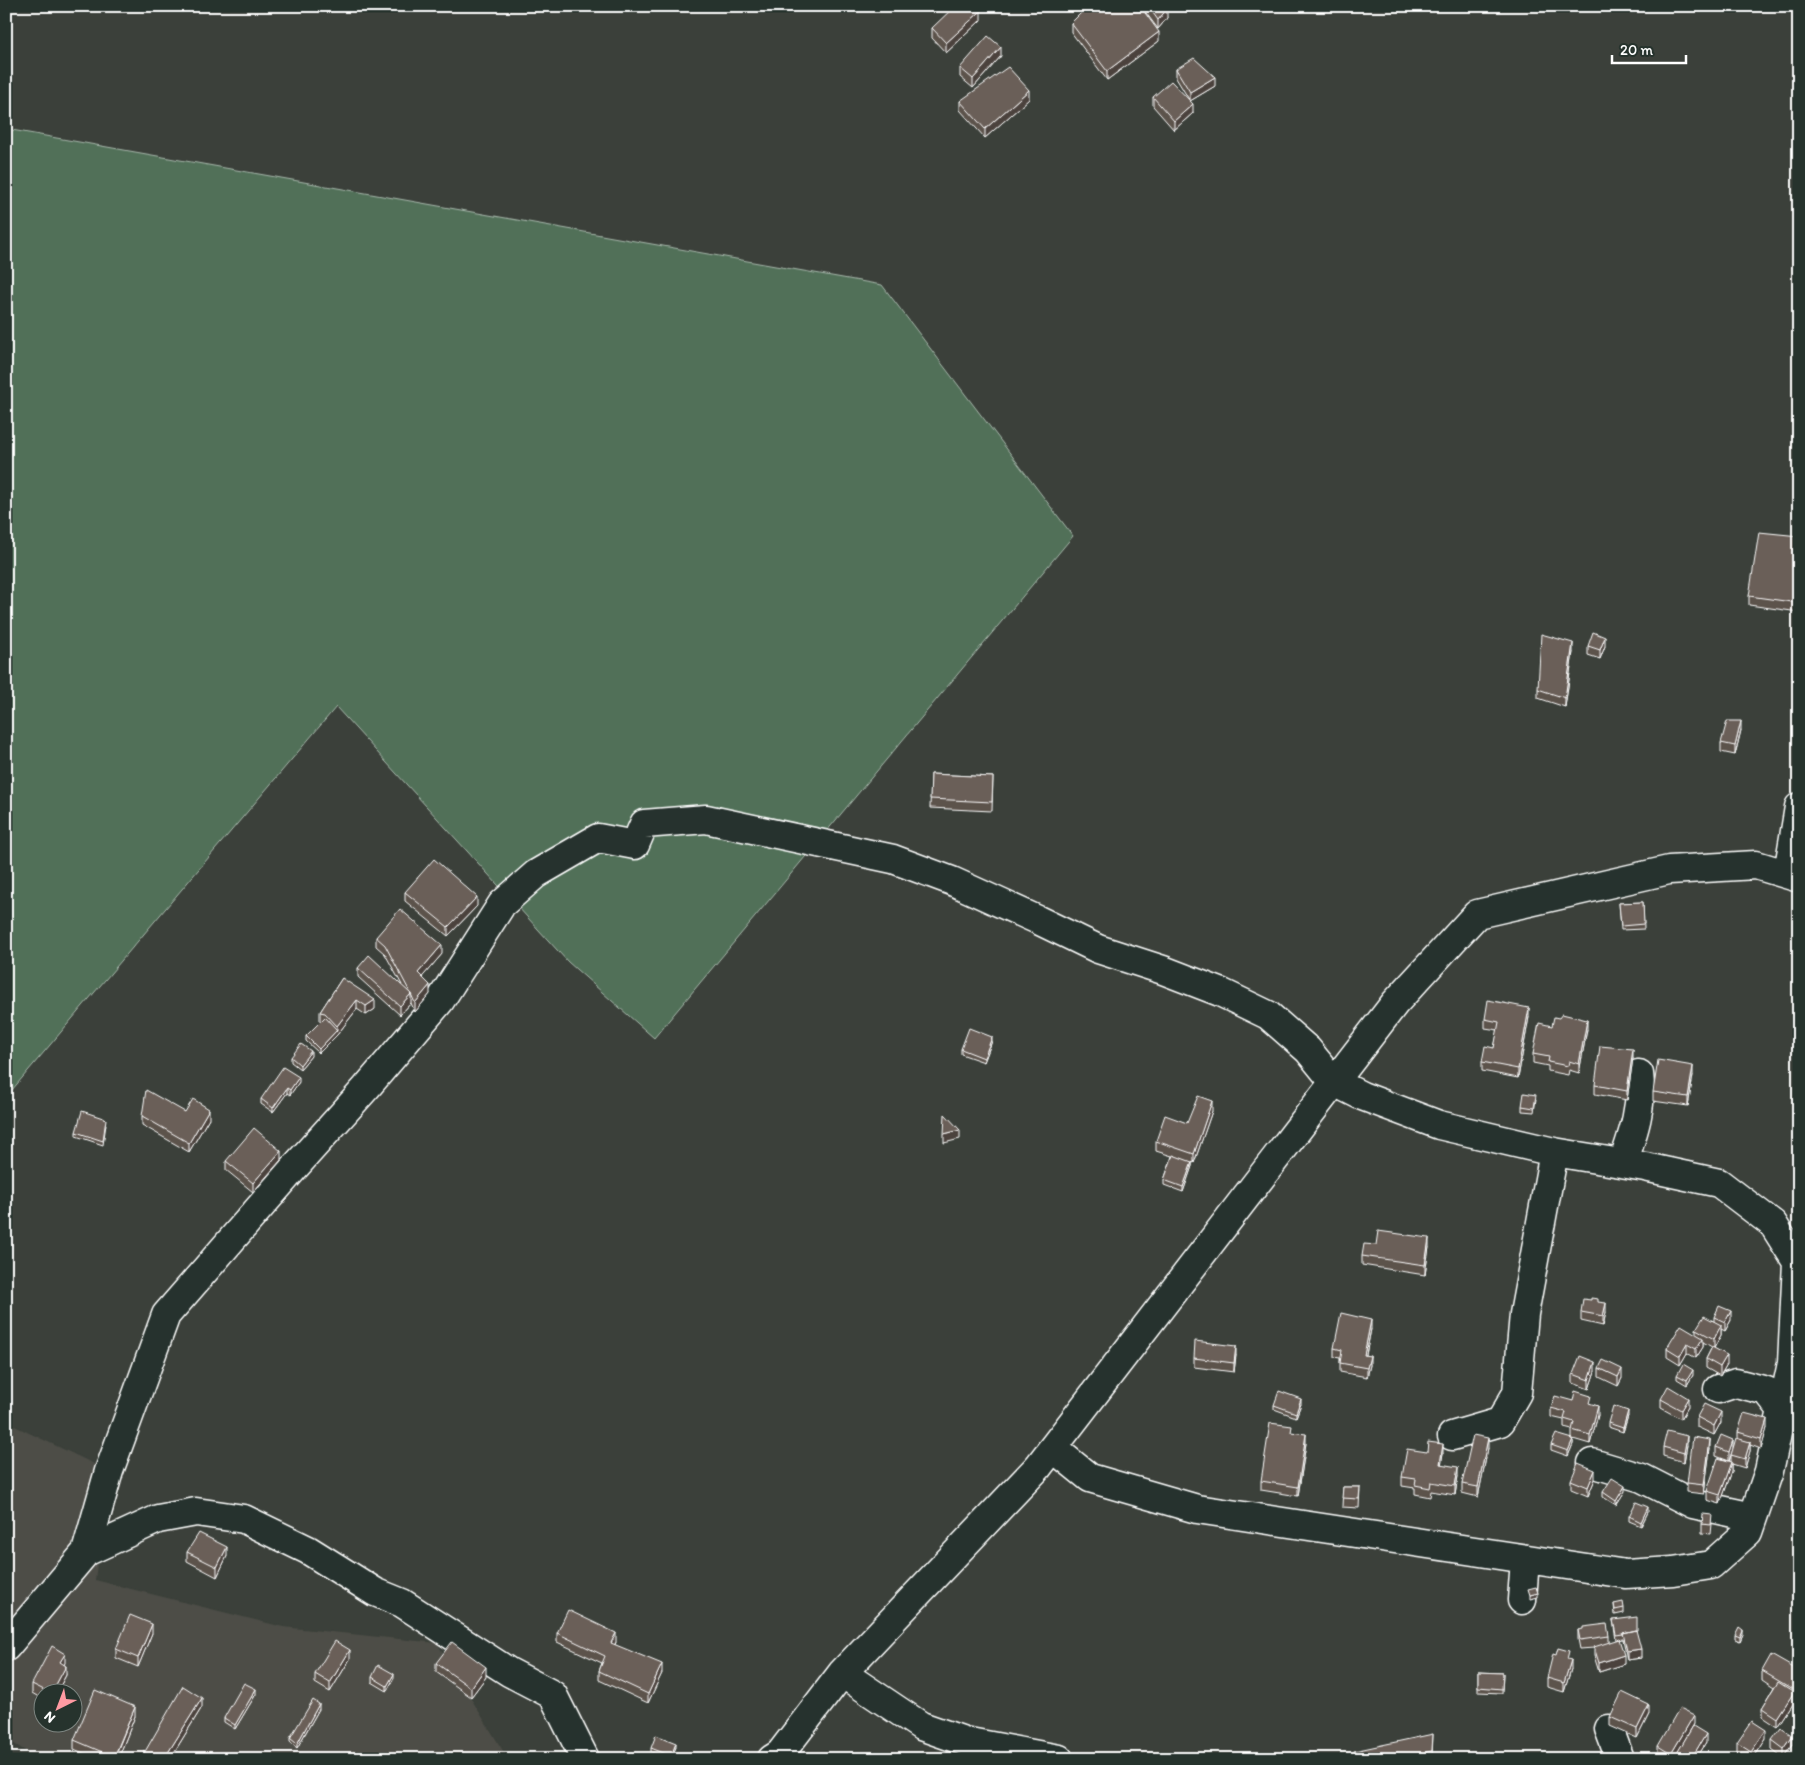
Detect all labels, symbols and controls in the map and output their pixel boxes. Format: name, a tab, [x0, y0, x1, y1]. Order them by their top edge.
scale bar	[1612, 32, 1686, 64]
text: 20 m	[1620, 41, 1654, 59]
north arrow	[32, 1682, 82, 1732]
text: N	[40, 1708, 59, 1727]

